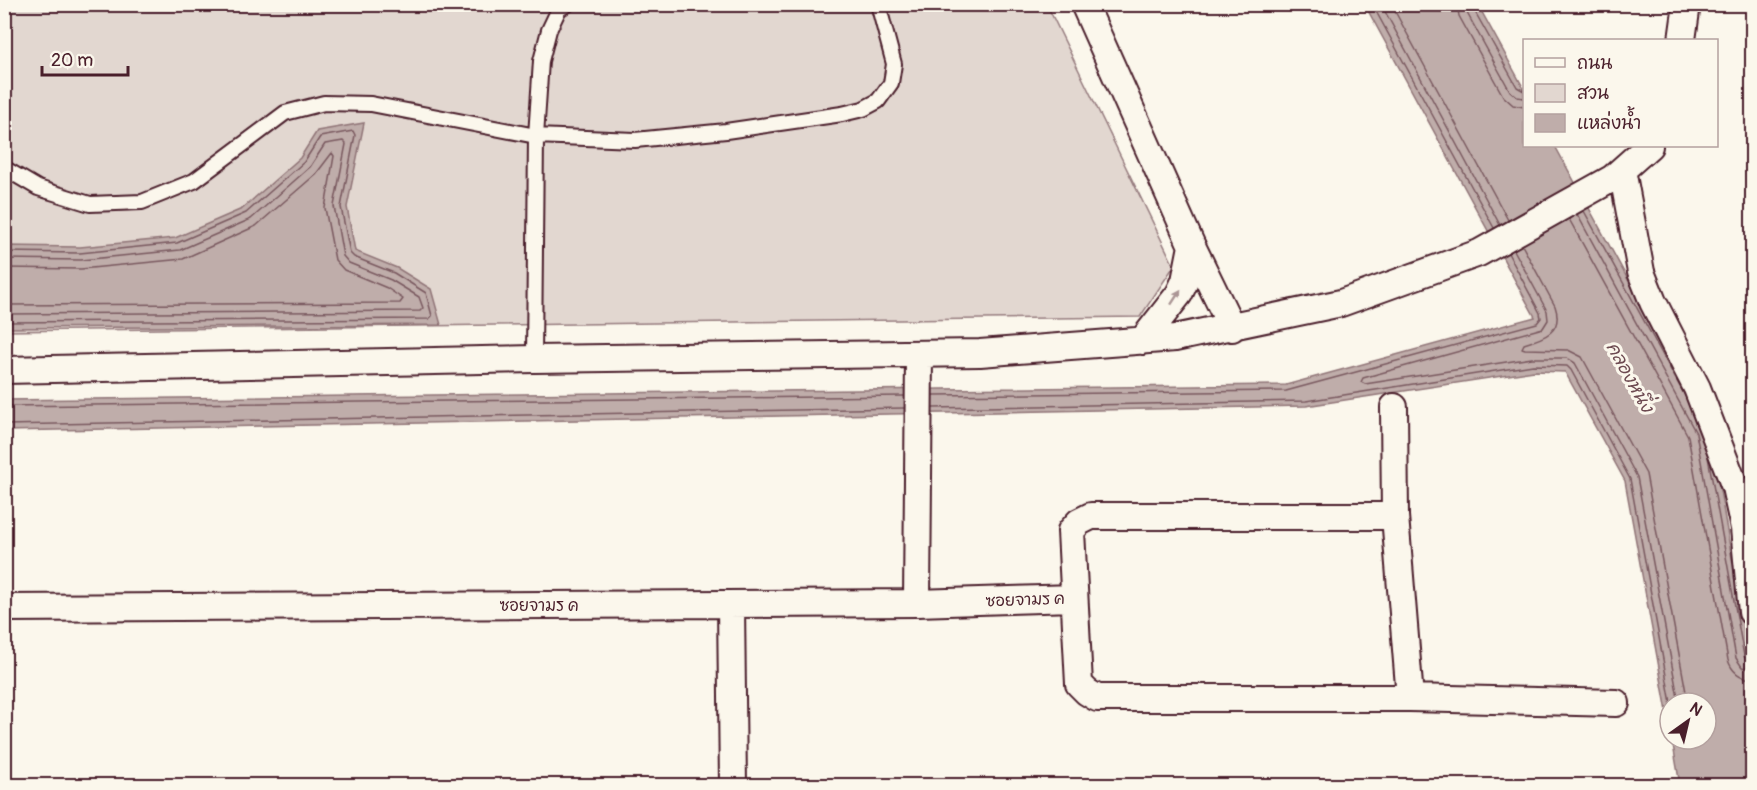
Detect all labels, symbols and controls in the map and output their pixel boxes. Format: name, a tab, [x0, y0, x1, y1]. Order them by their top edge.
scale bar	[42, 39, 128, 77]
legend	[1523, 39, 1718, 147]
text: 20 m	[51, 49, 93, 72]
text: ถนน	[1577, 52, 1612, 75]
text: สวน	[1577, 82, 1609, 105]
text: แหล่งน้ำ	[1577, 106, 1641, 135]
one-way arrow	[1170, 289, 1181, 306]
water label: คลองหนึ่ง	[1601, 335, 1664, 418]
street label: ซอยจามร ค	[985, 589, 1065, 611]
street label: ซอยจามร ค	[499, 596, 579, 616]
north arrow	[1658, 691, 1718, 751]
text: N	[1686, 698, 1706, 721]

